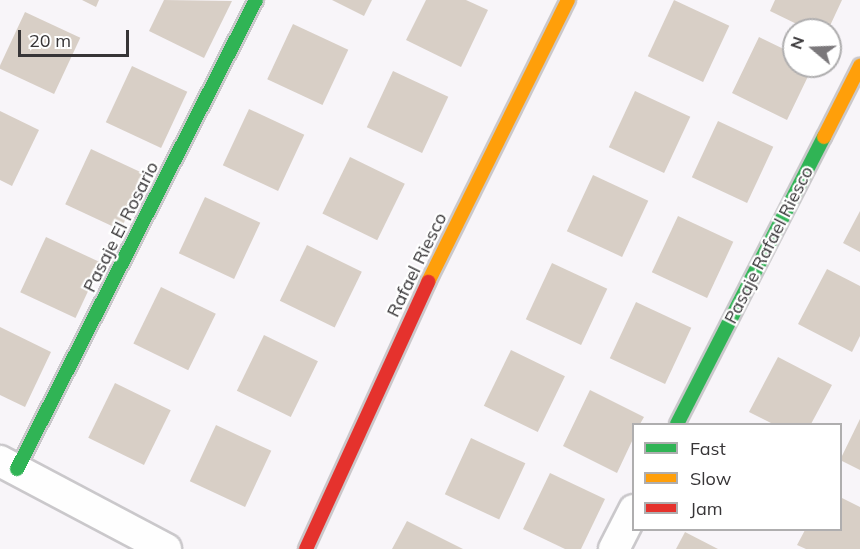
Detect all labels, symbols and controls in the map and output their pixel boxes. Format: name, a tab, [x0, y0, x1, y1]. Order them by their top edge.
scale bar	[21, 18, 132, 56]
north arrow	[782, 18, 842, 78]
text: 20 m	[29, 29, 71, 52]
text: N	[785, 34, 808, 52]
street label: Pasaje El Rosario	[79, 158, 163, 296]
street label: Pasaje Rafael Riesco	[720, 163, 818, 327]
street label: Rafael Riesco	[382, 209, 452, 321]
legend	[632, 423, 842, 531]
text: Fast	[690, 437, 726, 460]
text: Slow	[690, 467, 731, 490]
text: Jam	[690, 497, 723, 520]

